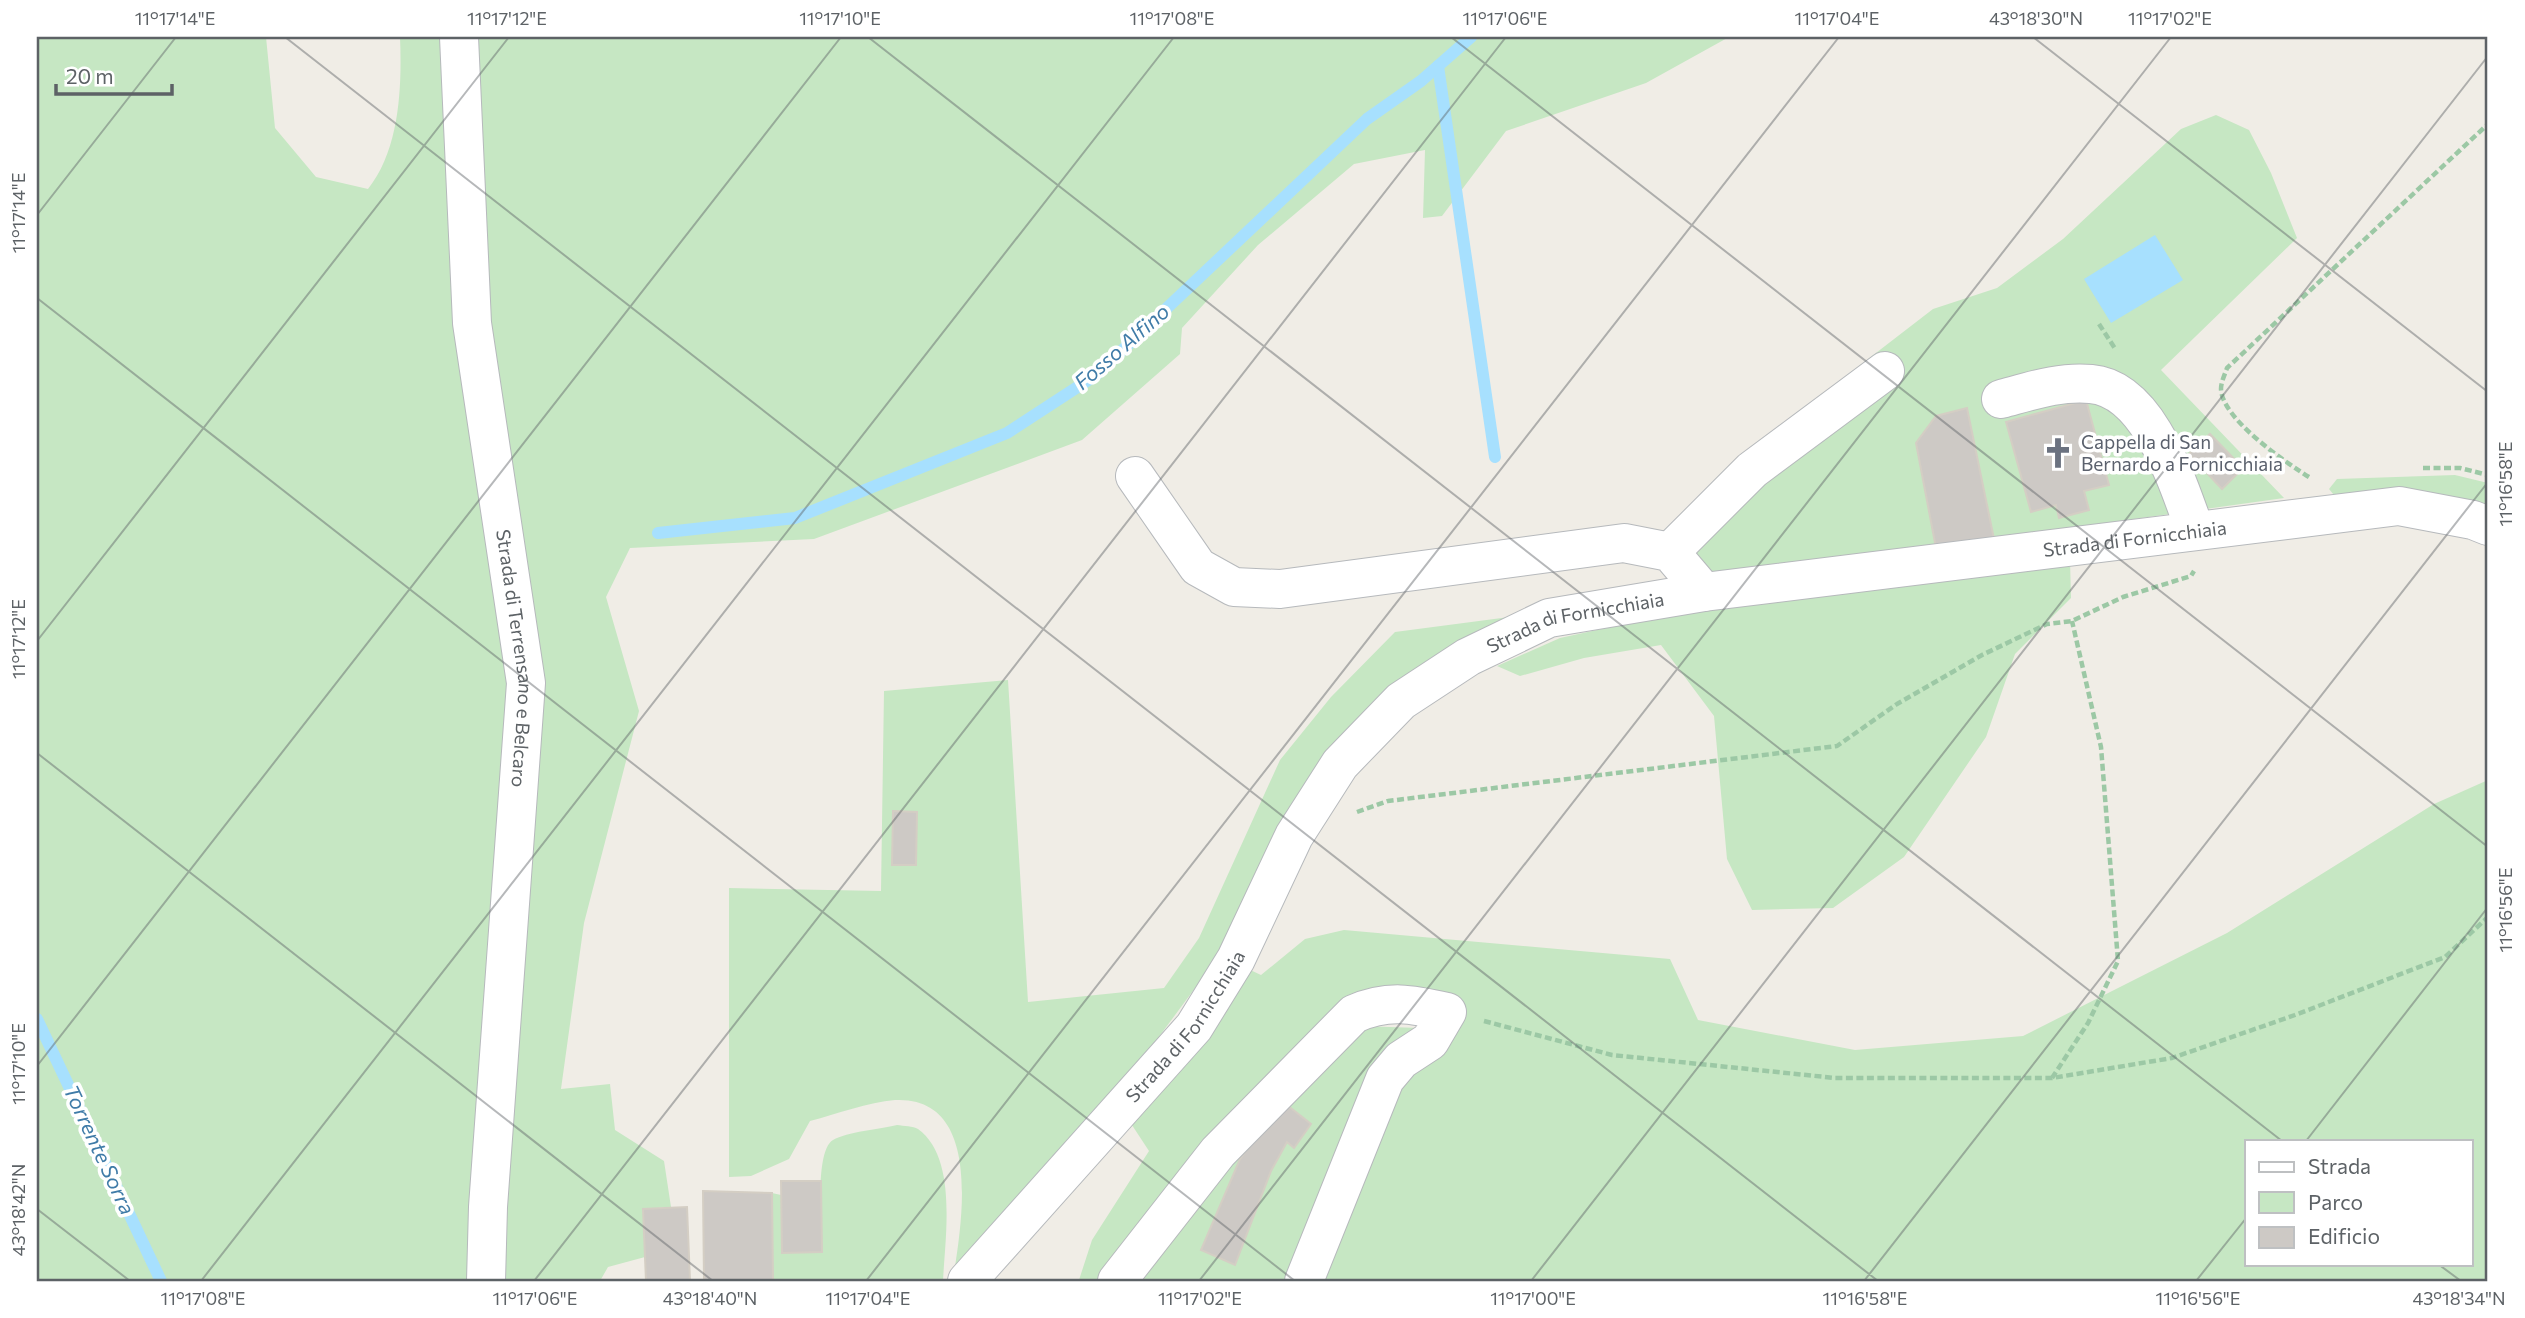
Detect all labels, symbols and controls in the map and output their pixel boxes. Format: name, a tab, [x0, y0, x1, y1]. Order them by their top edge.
text: 11°17'14"E	[135, 7, 215, 29]
text: 11°17'12"E	[467, 7, 547, 29]
text: 11°17'10"E	[799, 7, 881, 29]
text: 11°17'08"E	[1130, 7, 1214, 29]
text: 11°17'06"E	[1463, 7, 1547, 29]
text: 11°17'04"E	[1795, 7, 1879, 29]
text: 43°18'30"N	[1989, 7, 2083, 29]
text: 11°17'02"E	[2128, 7, 2212, 29]
scale bar	[56, 52, 172, 96]
text: 20 m	[66, 63, 114, 88]
text: 11°17'14"E	[7, 173, 29, 253]
water label: Fosso Alfino	[1068, 298, 1174, 394]
place label: Cappella di San Bernardo a Fornicchiaia	[2081, 430, 2283, 475]
church icon: Cappella di San Bernardo a Fornicchiaia	[2041, 436, 2075, 470]
text: 11°16'58"E	[2494, 442, 2516, 526]
street label: Strada di Fornicchiaia	[2042, 515, 2228, 561]
street label: Strada di Terrensano e Belcaro	[492, 528, 538, 788]
street label: Strada di Fornicchiaia	[1482, 587, 1666, 657]
text: 11°17'12"E	[7, 599, 29, 679]
text: 11°16'56"E	[2494, 868, 2516, 952]
street label: Strada di Fornicchiaia	[1120, 947, 1249, 1107]
text: 11°17'10"E	[7, 1023, 29, 1105]
water label: Torrente Sorra	[59, 1081, 141, 1218]
legend	[2245, 1140, 2472, 1266]
text: Strada	[2308, 1153, 2371, 1178]
text: 43°18'42"N	[7, 1164, 29, 1256]
text: Parco	[2308, 1189, 2363, 1214]
text: Edificio	[2308, 1223, 2380, 1248]
text: 11°17'08"E	[161, 1287, 245, 1309]
text: 11°17'06"E	[493, 1287, 577, 1309]
text: 43°18'40"N	[663, 1287, 757, 1309]
text: 11°17'04"E	[826, 1287, 910, 1309]
text: 11°17'02"E	[1158, 1287, 1242, 1309]
text: 11°17'00"E	[1490, 1287, 1576, 1309]
text: 11°16'58"E	[1823, 1287, 1907, 1309]
text: 11°16'56"E	[2156, 1287, 2240, 1309]
text: 43°18'34"N	[2412, 1287, 2506, 1309]

